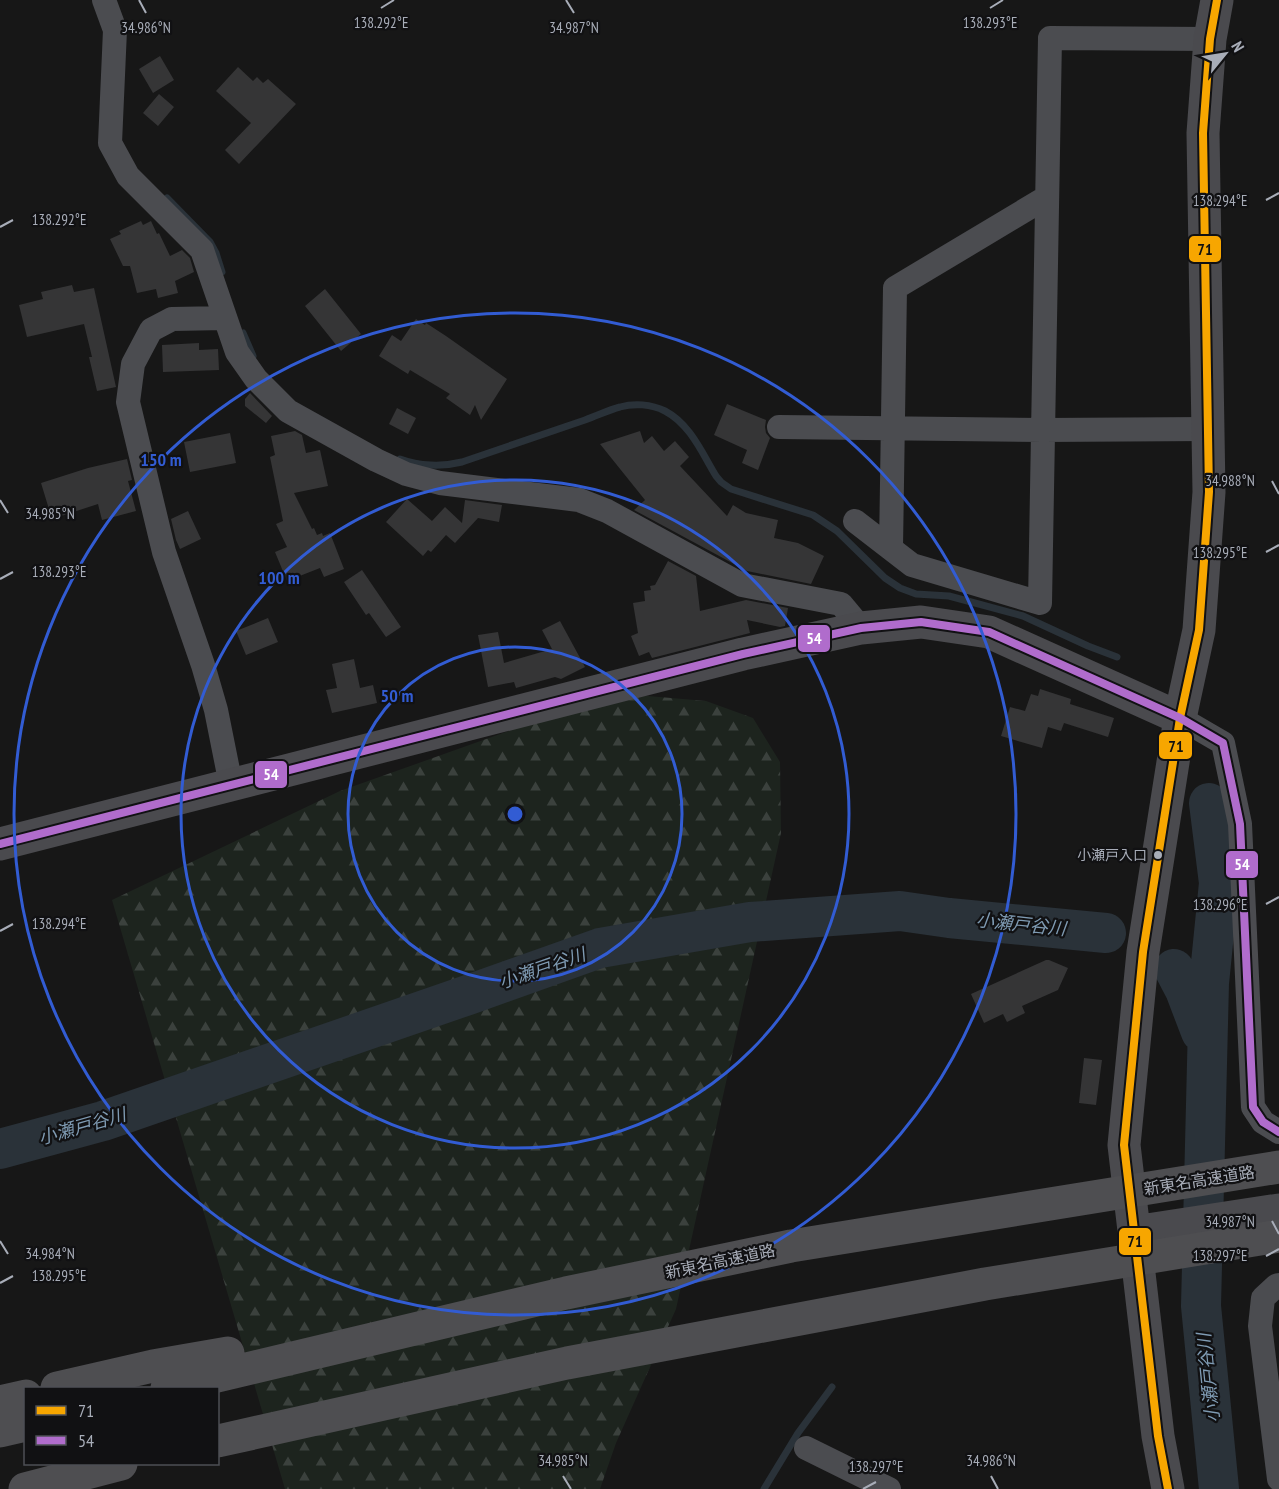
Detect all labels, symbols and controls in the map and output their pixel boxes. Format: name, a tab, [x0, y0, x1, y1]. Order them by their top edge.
text: 138.292°E	[354, 13, 408, 32]
text: 138.293°E	[963, 13, 1017, 32]
text: 34.986°N	[121, 18, 171, 37]
text: 34.987°N	[549, 18, 599, 37]
north arrow	[1195, 24, 1255, 84]
text: N	[1227, 38, 1249, 55]
text: 138.294°E	[1193, 191, 1247, 210]
text: 138.292°E	[32, 210, 86, 229]
line badge: 71	[1188, 235, 1222, 263]
text: 71	[1197, 239, 1213, 259]
text: 150 m	[140, 448, 182, 471]
text: 34.988°N	[1205, 471, 1255, 490]
text: 34.985°N	[25, 504, 75, 523]
text: 138.295°E	[1193, 543, 1247, 562]
text: 138.293°E	[32, 562, 86, 581]
text: 100 m	[258, 566, 300, 589]
line badge: 54	[797, 624, 831, 653]
text: 54	[806, 628, 822, 648]
text: 50 m	[381, 684, 413, 707]
line badge: 71	[1158, 731, 1193, 760]
text: 71	[1168, 736, 1184, 756]
line badge: 54	[254, 760, 288, 789]
text: 54	[263, 764, 279, 784]
centre of rings	[505, 804, 525, 824]
place label: 小瀬戸入口	[1077, 846, 1147, 864]
marker: 小瀬戸入口	[1152, 849, 1164, 861]
line badge: 54	[1225, 850, 1259, 879]
text: 54	[1234, 854, 1250, 874]
text: 138.296°E	[1193, 895, 1247, 914]
water label: 小瀬戸谷川	[975, 908, 1069, 940]
text: 138.294°E	[32, 914, 86, 933]
water label: 小瀬戸谷川	[496, 942, 590, 994]
water label: 小瀬戸谷川	[36, 1102, 130, 1149]
street label: 新東名高速道路	[1142, 1161, 1256, 1199]
text: 34.987°N	[1205, 1212, 1255, 1231]
line badge: 71	[1118, 1227, 1152, 1256]
text: 71	[1127, 1231, 1143, 1251]
street label: 新東名高速道路	[663, 1240, 777, 1282]
text: 34.984°N	[25, 1244, 75, 1263]
text: 138.297°E	[1193, 1246, 1247, 1265]
text: 138.295°E	[32, 1266, 86, 1285]
water label: 小瀬戸谷川	[1192, 1330, 1224, 1424]
legend	[24, 1387, 219, 1465]
text: 71	[78, 1399, 94, 1422]
text: 54	[78, 1429, 94, 1452]
text: 34.985°N	[538, 1451, 588, 1470]
text: 34.986°N	[966, 1451, 1016, 1470]
text: 138.297°E	[849, 1457, 903, 1476]

